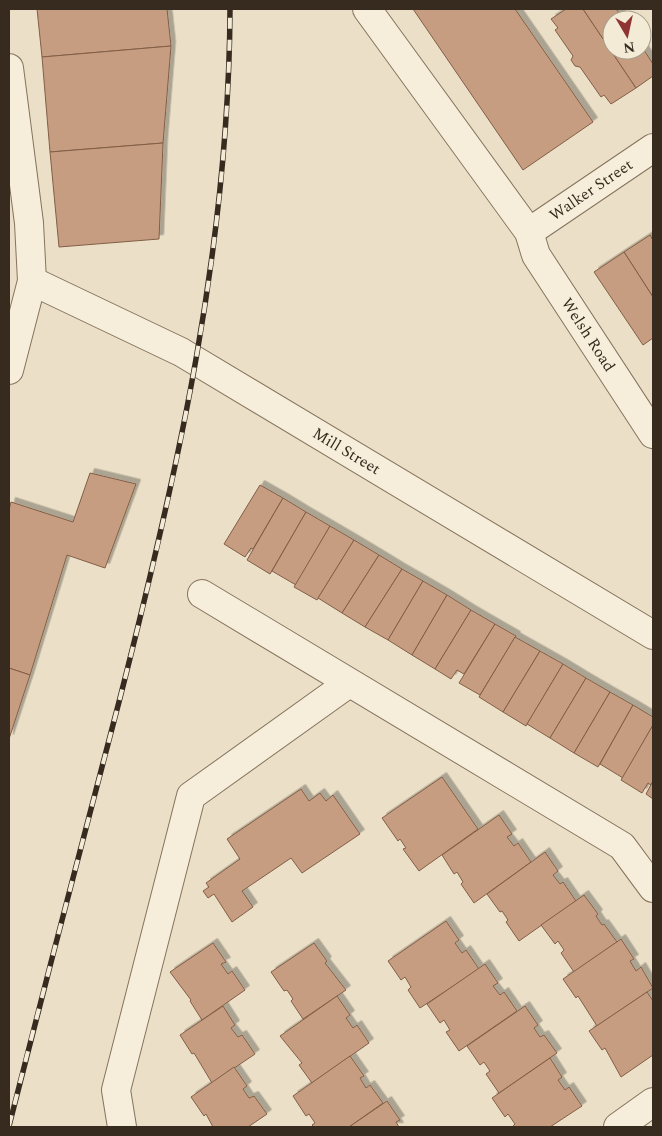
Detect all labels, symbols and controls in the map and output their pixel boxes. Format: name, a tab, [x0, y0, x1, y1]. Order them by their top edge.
north arrow	[602, 10, 652, 60]
text: N	[622, 36, 636, 59]
street label: Walker Street	[544, 153, 638, 227]
street label: Welsh Road	[555, 293, 621, 377]
street label: Mill Street	[308, 421, 385, 481]

